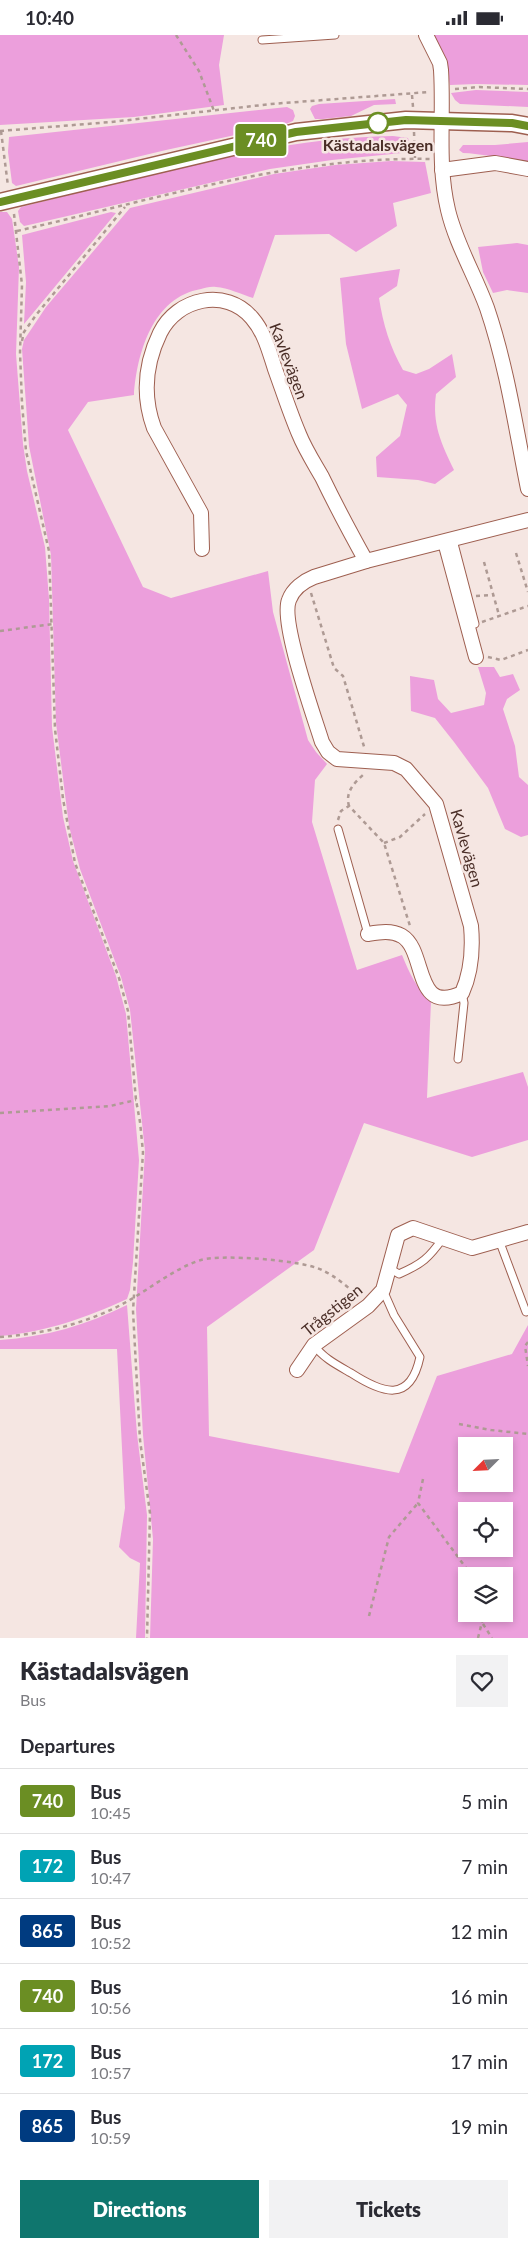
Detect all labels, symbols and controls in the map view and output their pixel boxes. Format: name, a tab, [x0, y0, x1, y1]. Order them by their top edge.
text: 10:40	[25, 6, 74, 29]
marker: Kästadalsvägen	[367, 112, 389, 134]
line badge: 740	[232, 124, 290, 156]
text: 740	[245, 129, 277, 151]
place label: Kästadalsvägen	[323, 135, 433, 154]
street label: Kavlevägen	[266, 320, 313, 402]
street label: Kavlevägen	[447, 807, 488, 889]
street label: Trågstigen	[298, 1280, 366, 1340]
north arrow	[458, 1437, 512, 1493]
map controls	[458, 1437, 513, 1622]
button: locate	[458, 1502, 513, 1557]
button: layers	[458, 1567, 513, 1622]
button: heart	[456, 1655, 508, 1707]
text: Kästadalsvägen	[20, 1656, 189, 1685]
text: Bus	[20, 1690, 46, 1709]
text: Departures	[20, 1734, 115, 1757]
text: Bus	[90, 1780, 121, 1803]
text: 740	[32, 1790, 63, 1812]
text: 5 min	[461, 1790, 508, 1813]
text: 10:45	[90, 1803, 131, 1822]
text: Bus	[90, 1845, 121, 1868]
text: 172	[32, 1855, 63, 1877]
text: 7 min	[461, 1855, 508, 1878]
text: 10:47	[90, 1868, 131, 1887]
text: Bus	[90, 1910, 121, 1933]
text: 865	[32, 1920, 63, 1942]
text: 12 min	[450, 1920, 508, 1943]
text: 10:52	[90, 1933, 131, 1952]
text: Bus	[90, 1975, 121, 1998]
text: 740	[32, 1985, 63, 2007]
text: 16 min	[450, 1985, 508, 2008]
text: 10:56	[90, 1998, 131, 2017]
text: Bus	[90, 2040, 121, 2063]
text: 172	[32, 2050, 63, 2072]
text: 17 min	[450, 2050, 508, 2073]
text: 10:57	[90, 2063, 131, 2082]
text: Bus	[90, 2105, 121, 2128]
text: 865	[32, 2115, 63, 2137]
text: 19 min	[450, 2115, 508, 2138]
text: 10:59	[90, 2128, 131, 2147]
button: Directions	[20, 2180, 259, 2238]
button: Tickets	[269, 2180, 508, 2238]

